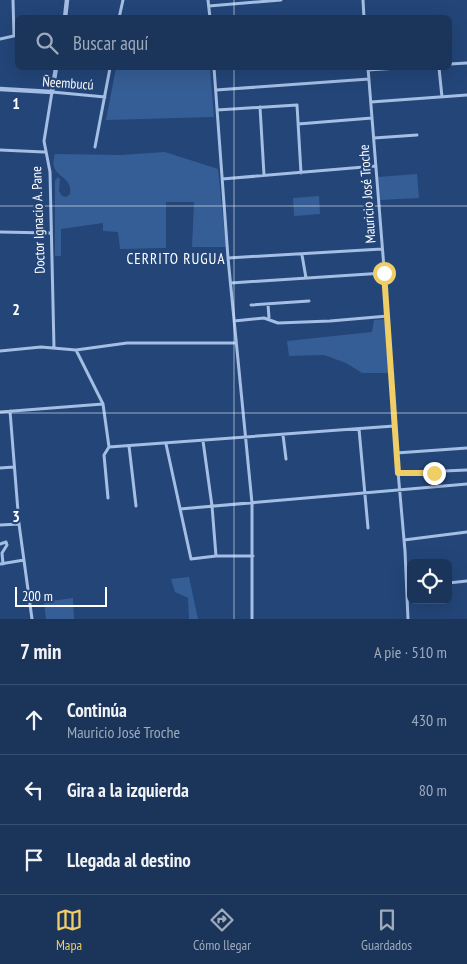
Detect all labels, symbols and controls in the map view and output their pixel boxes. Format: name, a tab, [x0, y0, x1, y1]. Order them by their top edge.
search box	[15, 15, 452, 70]
icon: search	[33, 29, 61, 57]
text: Buscar aquí	[73, 31, 148, 55]
street label: Ñeembucú	[42, 72, 94, 94]
text: 1	[12, 93, 20, 113]
street label: Mauricio José Troche	[355, 144, 379, 244]
street label: Doctor Ignacio A. Pane	[27, 166, 49, 274]
district label: CERRITO RUGUA	[126, 249, 226, 268]
route start	[373, 262, 396, 285]
text: 2	[12, 299, 20, 319]
route end	[423, 462, 446, 485]
text: 3	[12, 506, 20, 526]
map controls	[407, 559, 452, 604]
button: locate	[407, 559, 452, 604]
scale bar	[15, 584, 108, 607]
text: 200 m	[22, 587, 53, 605]
text: 7 min	[20, 638, 62, 665]
text: A pie · 510 m	[374, 642, 447, 662]
text: Continúa	[67, 698, 127, 722]
icon: ahead	[20, 706, 48, 734]
text: 430 m	[412, 710, 447, 730]
text: Mauricio José Troche	[67, 722, 180, 742]
icon: left	[20, 776, 48, 804]
text: Gira a la izquierda	[67, 778, 189, 802]
text: 80 m	[419, 780, 447, 800]
icon: arrive	[20, 846, 48, 874]
text: Llegada al destino	[67, 848, 191, 872]
tab: Mapa	[55, 906, 83, 954]
tab: Cómo llegar	[193, 906, 251, 954]
tab: Guardados	[361, 906, 412, 954]

